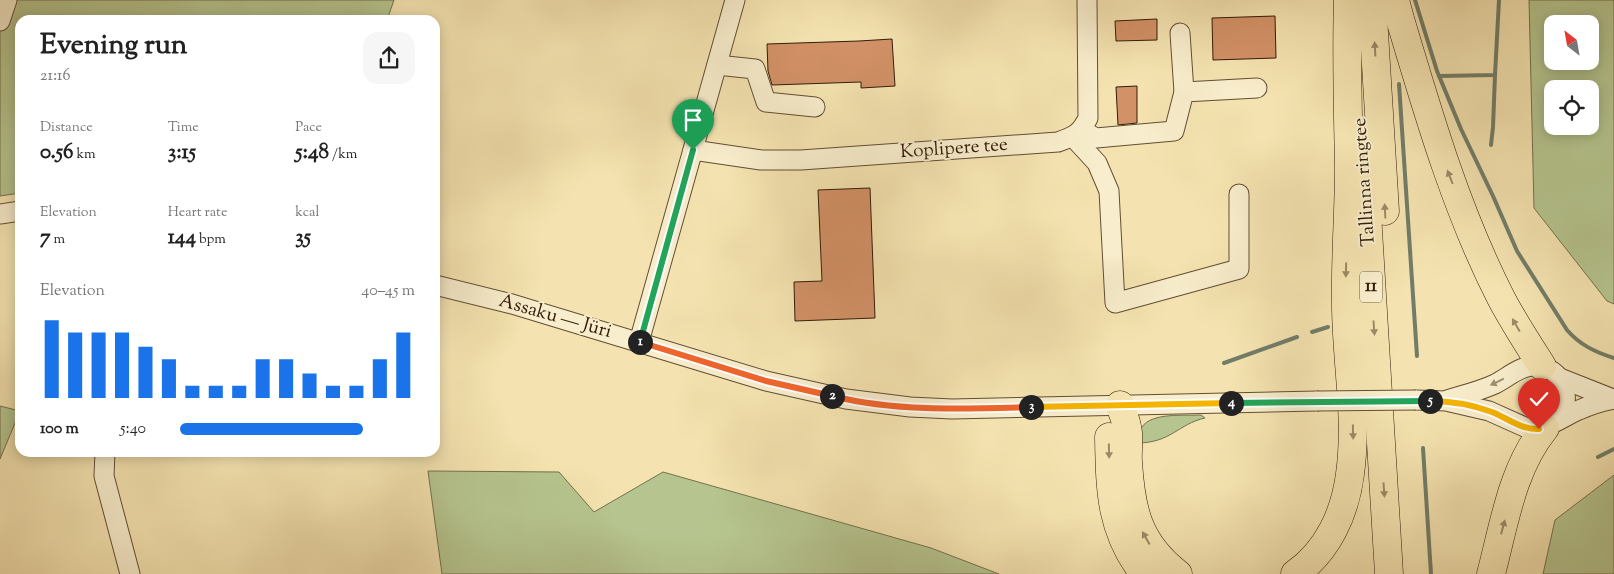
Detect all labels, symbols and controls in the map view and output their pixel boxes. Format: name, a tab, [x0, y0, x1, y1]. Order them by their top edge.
north arrow	[1544, 15, 1599, 70]
map controls	[1544, 15, 1599, 135]
text: Evening run	[40, 26, 187, 66]
button: share	[363, 32, 415, 84]
one-way arrow	[1370, 40, 1378, 56]
text: 21:16	[40, 65, 70, 88]
button: locate	[1544, 80, 1599, 135]
pin	[672, 99, 714, 150]
icon: arrive	[679, 106, 707, 134]
street label: Tallinna ringtee	[1347, 117, 1383, 247]
text: Distance	[40, 118, 93, 138]
text: Time	[168, 118, 199, 138]
text: Pace	[295, 118, 322, 138]
street label: Koplipere tee	[899, 132, 1009, 166]
text: 0.56	[40, 138, 73, 168]
text: 3:15	[168, 138, 196, 168]
text: 5:48	[295, 138, 329, 168]
text: km	[73, 145, 96, 165]
text: /km	[329, 145, 357, 165]
one-way arrow	[1446, 169, 1454, 184]
text: Elevation	[40, 203, 97, 223]
text: Heart rate	[168, 203, 227, 223]
text: kcal	[295, 203, 319, 223]
one-way arrow	[1380, 203, 1388, 219]
text: 7	[40, 223, 51, 253]
text: 144	[168, 223, 196, 253]
text: 35	[295, 223, 311, 253]
text: m	[51, 230, 65, 250]
text: bpm	[196, 230, 226, 250]
one-way arrow	[1342, 262, 1350, 278]
road number: 11	[1360, 272, 1382, 302]
text: Elevation	[40, 280, 105, 303]
text: 40–45 m	[361, 280, 415, 303]
street label: Assaku — Jüri	[495, 288, 615, 346]
one-way arrow	[1512, 318, 1521, 331]
one-way arrow	[1370, 320, 1378, 336]
pin: 1	[628, 330, 652, 354]
text: 1	[638, 332, 643, 352]
one-way arrow	[1490, 378, 1504, 386]
pin	[1518, 378, 1560, 429]
pin: 2	[820, 384, 844, 408]
icon: check	[1525, 385, 1553, 413]
text: 2	[829, 386, 836, 406]
pin: 5	[1418, 388, 1442, 414]
pin: 4	[1218, 390, 1244, 416]
text: 5	[1428, 391, 1433, 411]
text: 4	[1228, 393, 1235, 413]
pin: 3	[1018, 394, 1044, 420]
text: 3	[1029, 397, 1034, 417]
text: 100 m	[40, 418, 79, 441]
text: 5:40	[120, 418, 146, 441]
one-way arrow	[1349, 424, 1357, 440]
one-way arrow	[1105, 444, 1113, 460]
one-way arrow	[1380, 483, 1388, 499]
one-way arrow	[1499, 519, 1507, 534]
one-way arrow	[1142, 531, 1150, 545]

